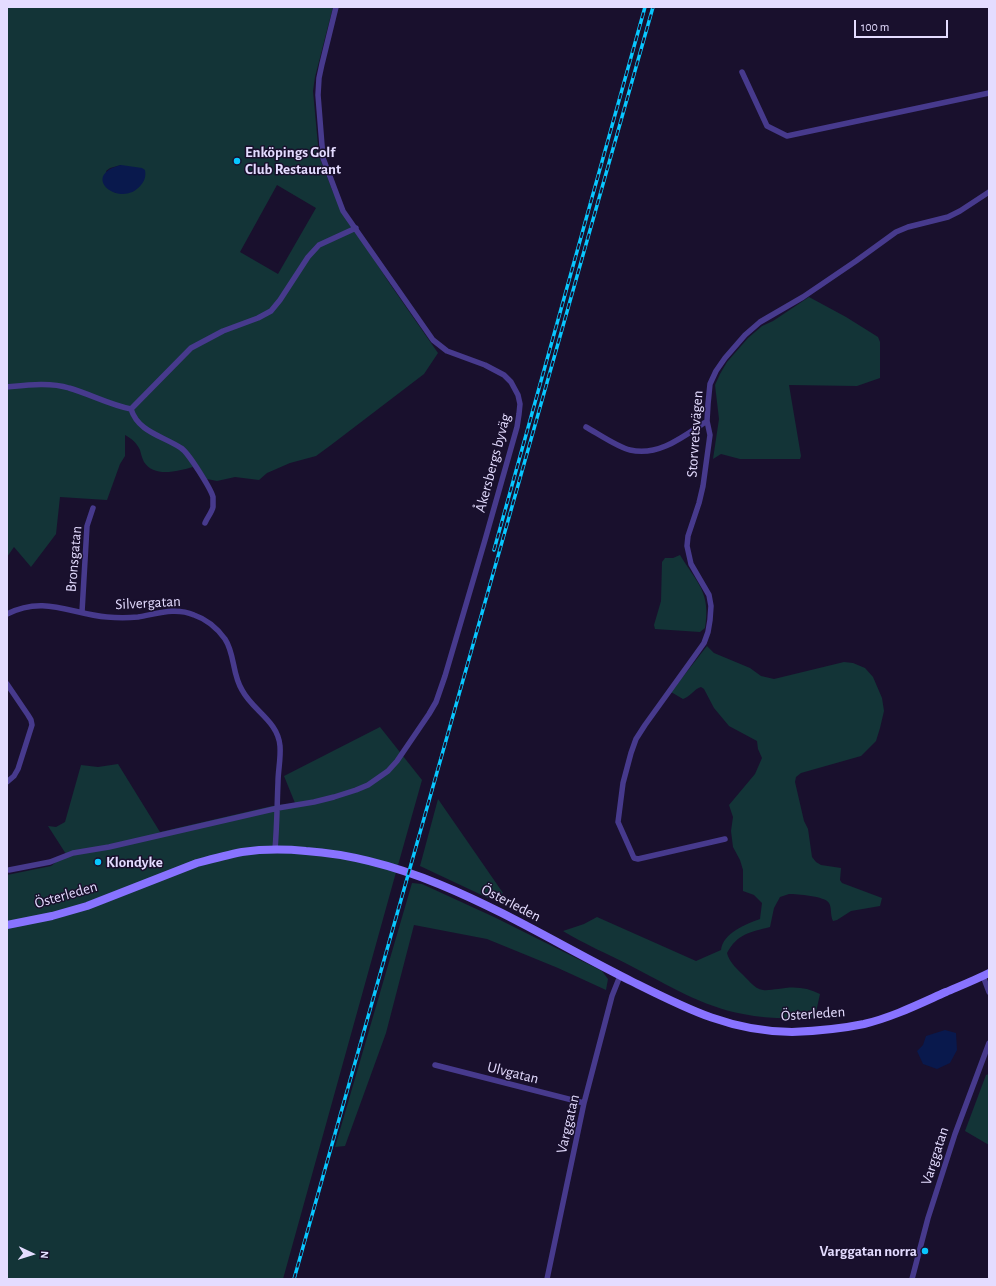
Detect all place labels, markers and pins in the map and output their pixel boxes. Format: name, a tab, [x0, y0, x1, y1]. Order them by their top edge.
place label: Enköpings Golf Club Restaurant	[245, 143, 341, 178]
marker: Enköpings Golf Club Restaurant	[232, 156, 242, 166]
place label: Klondyke	[106, 853, 163, 871]
marker: Klondyke	[93, 857, 103, 867]
place label: Varggatan norra	[820, 1242, 917, 1260]
marker: Varggatan norra	[920, 1246, 930, 1256]

